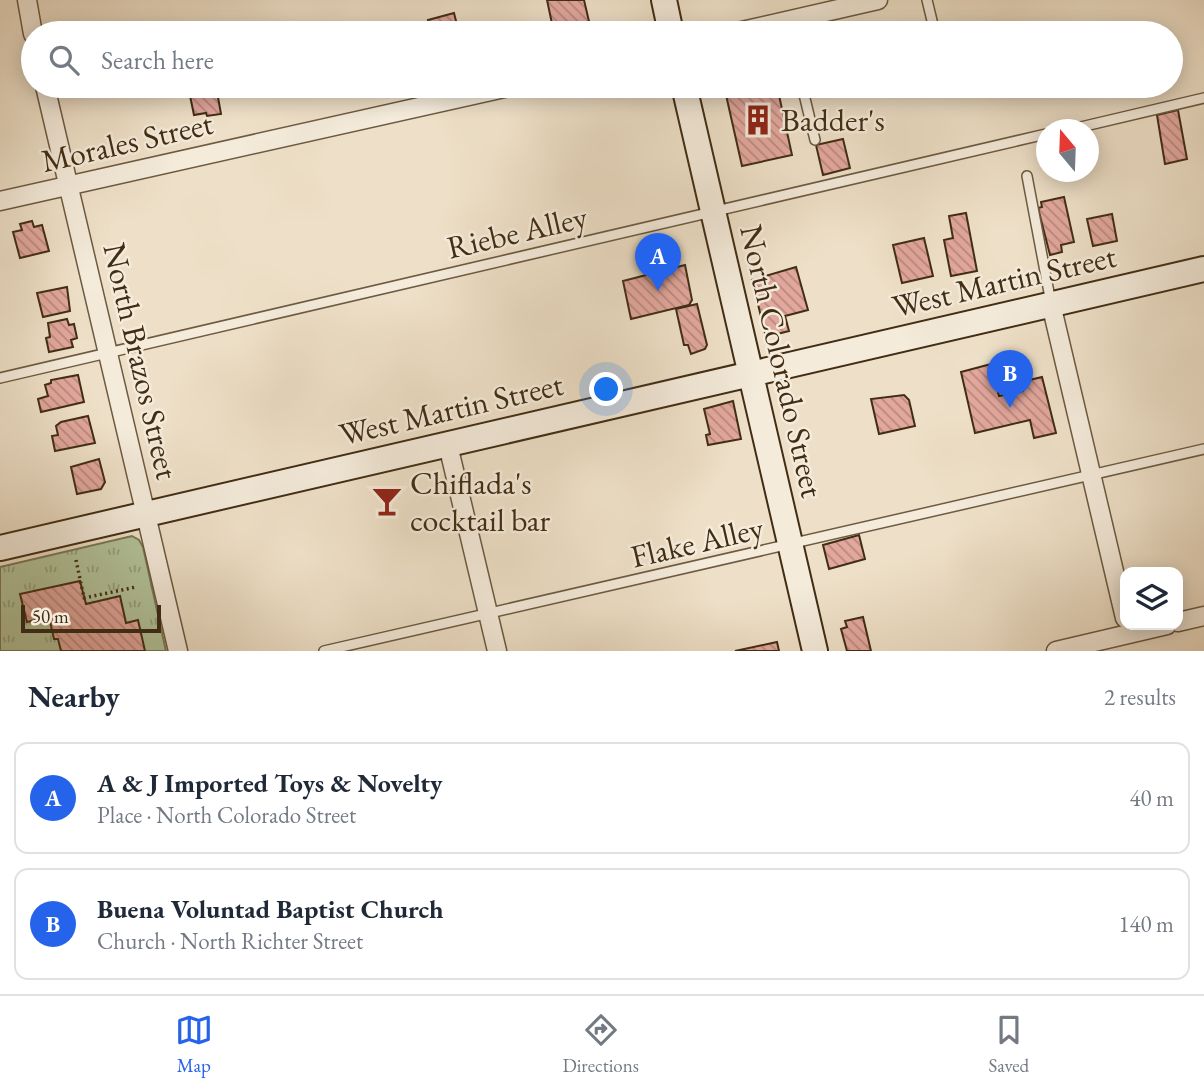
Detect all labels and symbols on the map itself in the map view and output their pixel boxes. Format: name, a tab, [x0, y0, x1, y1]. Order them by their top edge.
place label: Badder's	[781, 99, 885, 141]
street label: Morales Street	[37, 102, 217, 182]
building icon: Badder's	[741, 103, 775, 137]
north arrow	[1036, 119, 1099, 182]
street label: Riebe Alley	[443, 195, 592, 268]
street label: North Colorado Street	[730, 221, 834, 501]
pin: A	[635, 233, 681, 291]
street label: West Martin Street	[888, 235, 1120, 327]
street label: North Brazos Street	[93, 239, 189, 483]
pin: B	[987, 350, 1033, 408]
street label: West Martin Street	[335, 363, 567, 455]
your location	[589, 372, 623, 406]
place label: Chiflada's cocktail bar	[410, 462, 551, 541]
bar icon: Chiflada's cocktail bar	[370, 484, 404, 518]
street label: Flake Alley	[627, 506, 768, 578]
scale bar	[21, 602, 161, 634]

